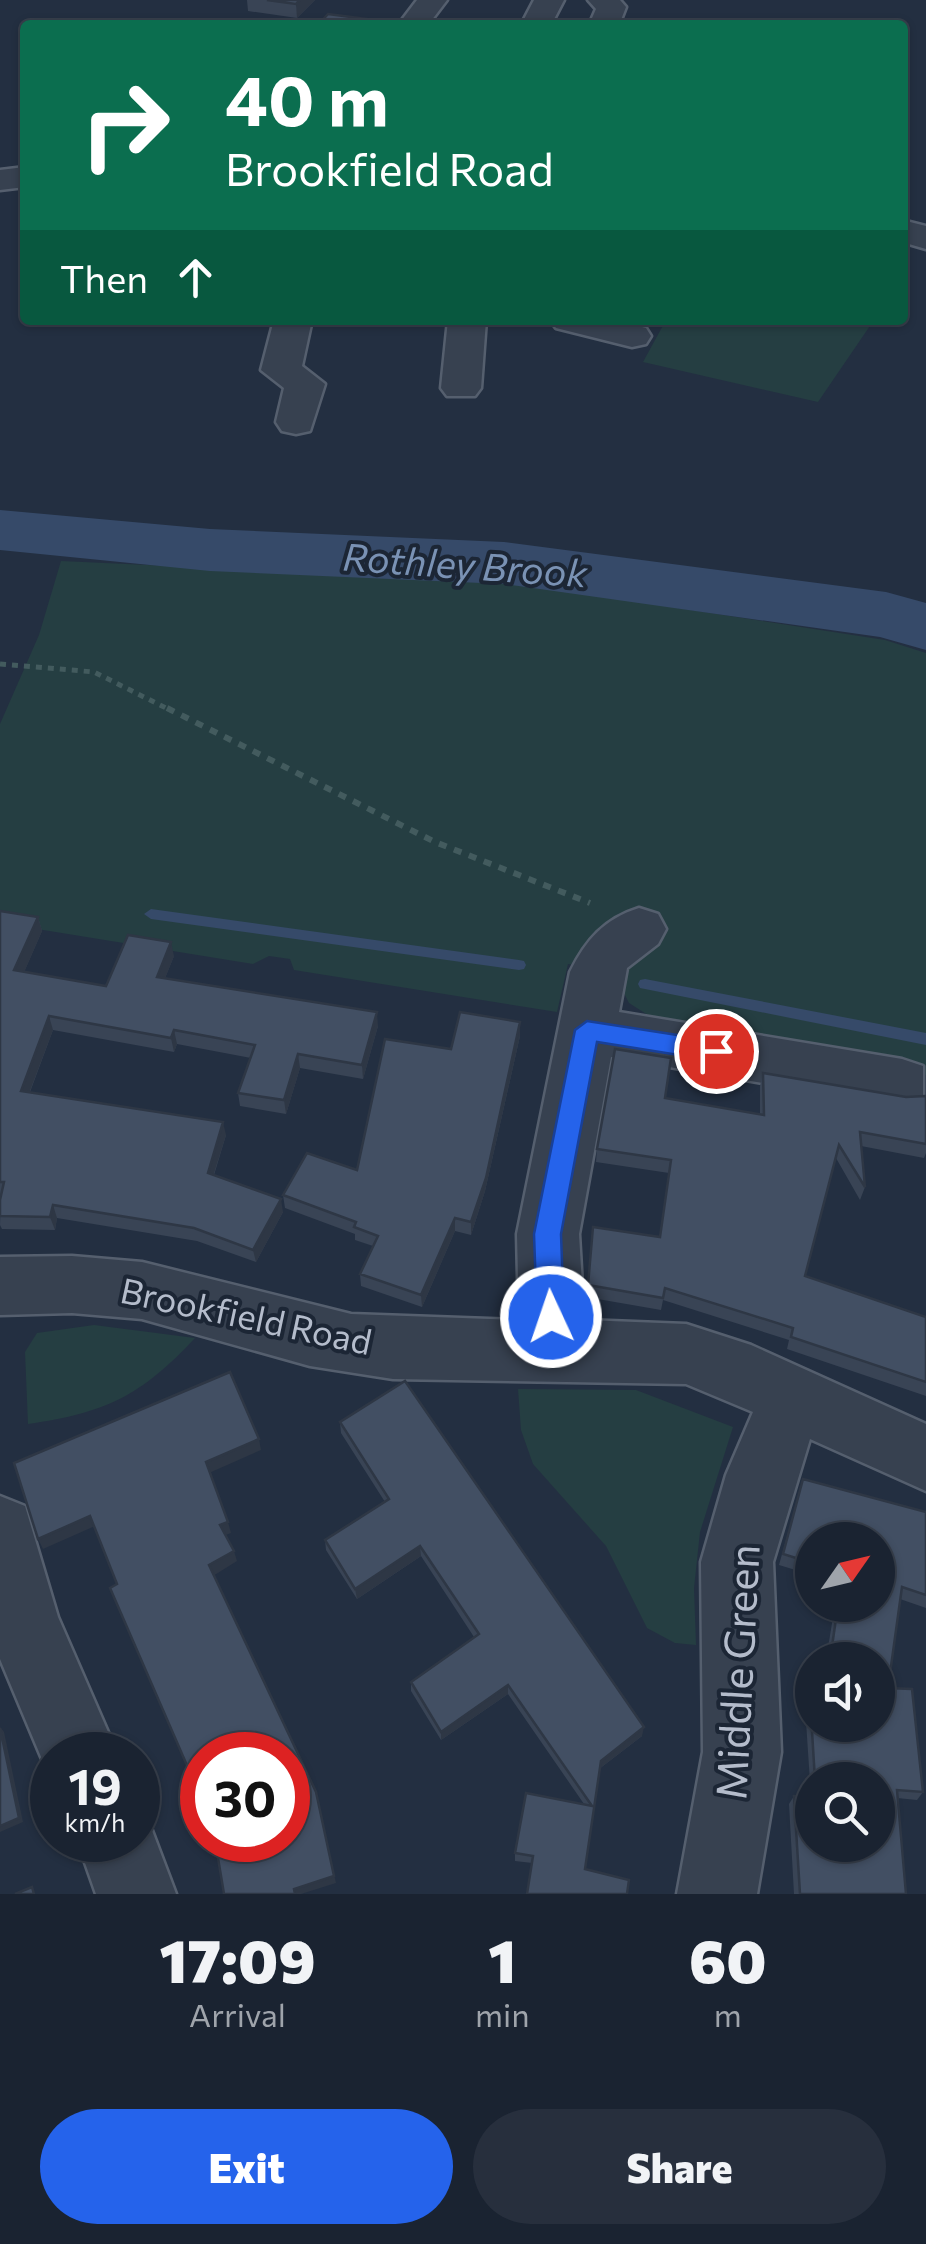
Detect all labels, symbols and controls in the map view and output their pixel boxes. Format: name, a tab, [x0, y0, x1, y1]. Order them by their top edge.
text: 40 m	[225, 55, 389, 140]
icon: right	[60, 60, 190, 190]
text: Brookfield Road	[225, 140, 554, 195]
icon: ahead	[168, 250, 223, 305]
text: Then	[60, 254, 148, 301]
water label: Rothley Brook	[341, 532, 590, 596]
pin	[674, 1009, 759, 1094]
icon: arrive	[689, 1024, 744, 1079]
position arrow	[499, 1265, 603, 1369]
street label: Brookfield Road	[117, 1267, 376, 1362]
north arrow	[795, 1522, 895, 1622]
map controls	[795, 1522, 895, 1862]
street label: Middle Green	[703, 1543, 769, 1801]
button: sound	[795, 1642, 895, 1742]
speed limit sign: 30	[180, 1732, 310, 1862]
text: 19	[68, 1754, 122, 1815]
button: search	[795, 1762, 895, 1862]
text: km/h	[65, 1807, 125, 1837]
text: 17:09	[159, 1922, 316, 1995]
text: 1	[488, 1922, 516, 1995]
text: 60	[689, 1922, 767, 1995]
text: Arrival	[189, 1994, 286, 2034]
text: min	[475, 1994, 529, 2034]
text: m	[714, 1994, 742, 2034]
button: Exit	[40, 2109, 453, 2224]
button: Share	[473, 2109, 886, 2224]

